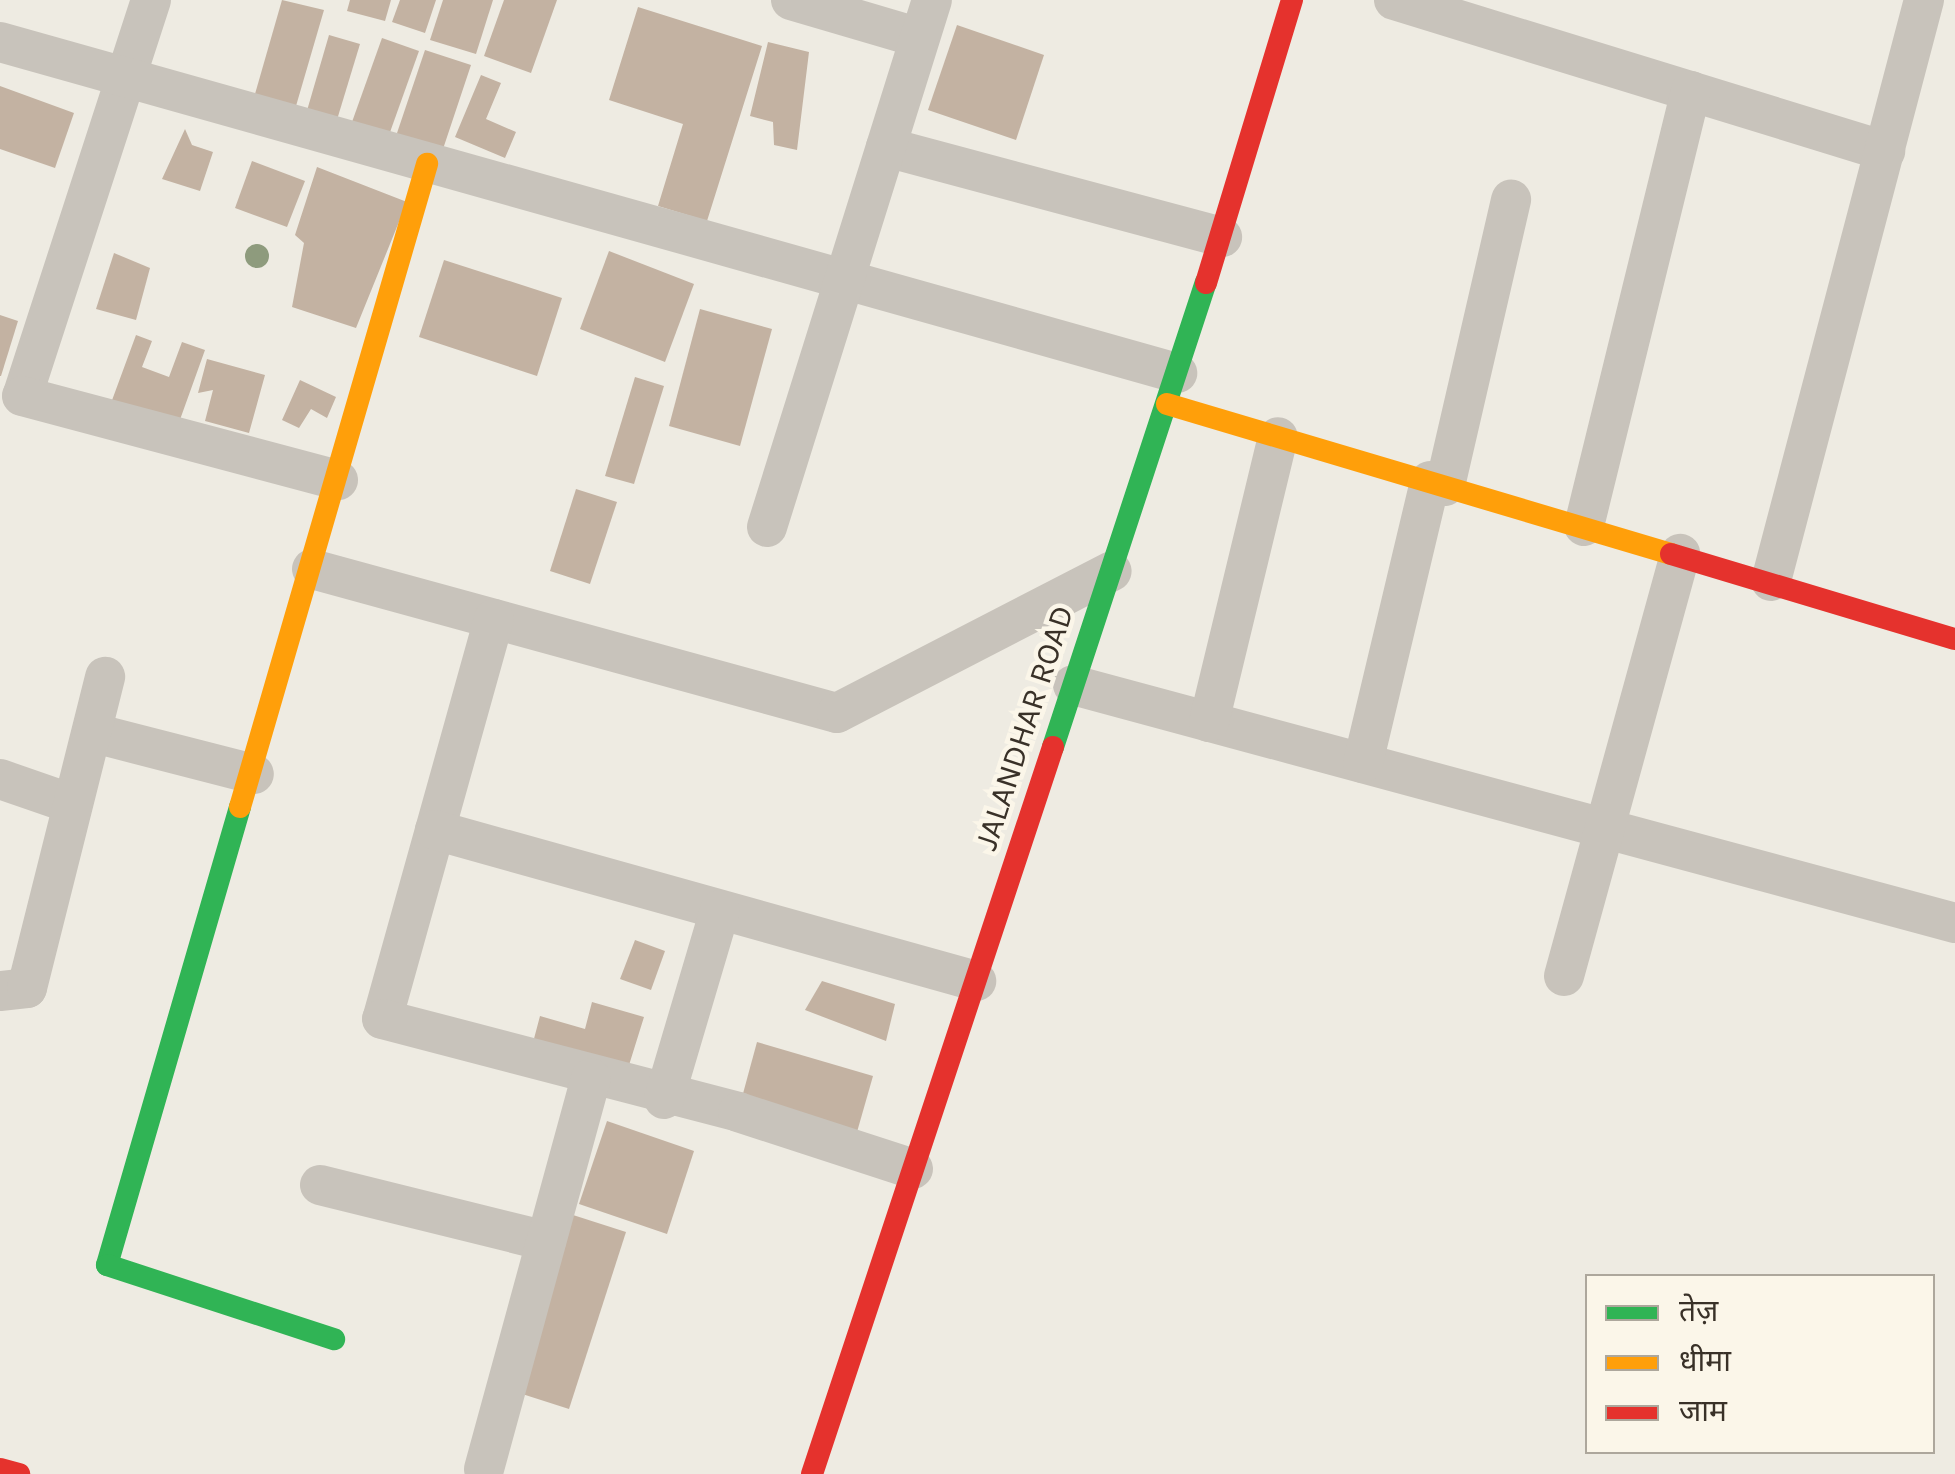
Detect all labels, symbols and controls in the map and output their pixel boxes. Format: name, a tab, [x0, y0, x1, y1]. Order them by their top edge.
street label: JALANDHAR ROAD	[967, 601, 1083, 855]
legend	[1585, 1274, 1935, 1454]
text: तेज़	[1679, 1293, 1718, 1329]
text: धीमा	[1679, 1343, 1731, 1379]
text: जाम	[1679, 1393, 1727, 1429]

